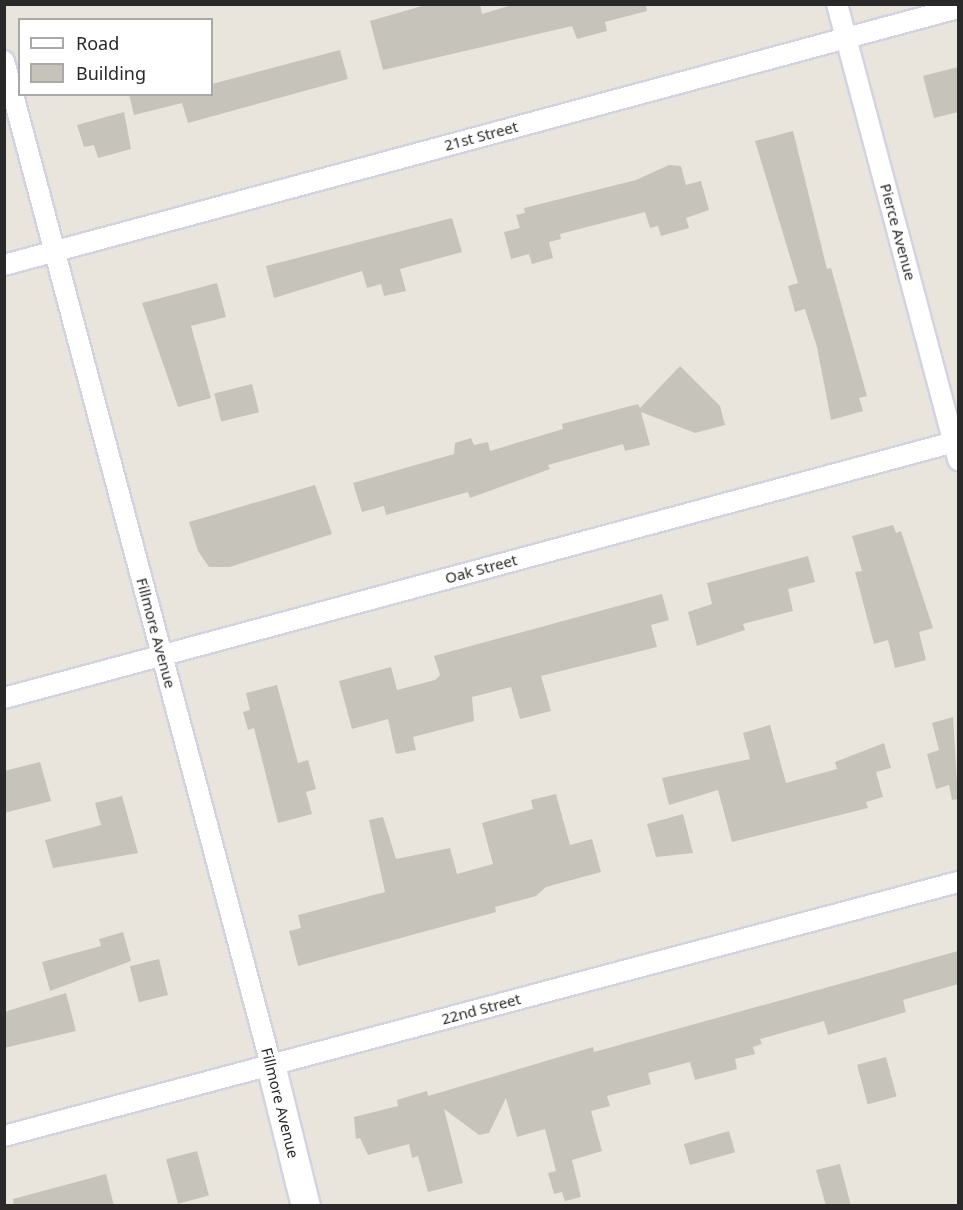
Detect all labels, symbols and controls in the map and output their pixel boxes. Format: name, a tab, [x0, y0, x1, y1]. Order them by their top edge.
legend	[18, 18, 213, 96]
text: Road	[76, 31, 119, 55]
text: Building	[76, 61, 146, 85]
street label: 21st Street	[442, 118, 520, 154]
street label: Pierce Avenue	[876, 182, 920, 282]
street label: Oak Street	[443, 551, 519, 587]
street label: Fillmore Avenue	[133, 576, 179, 690]
street label: 22nd Street	[439, 990, 523, 1028]
street label: Fillmore Avenue	[258, 1046, 302, 1160]

